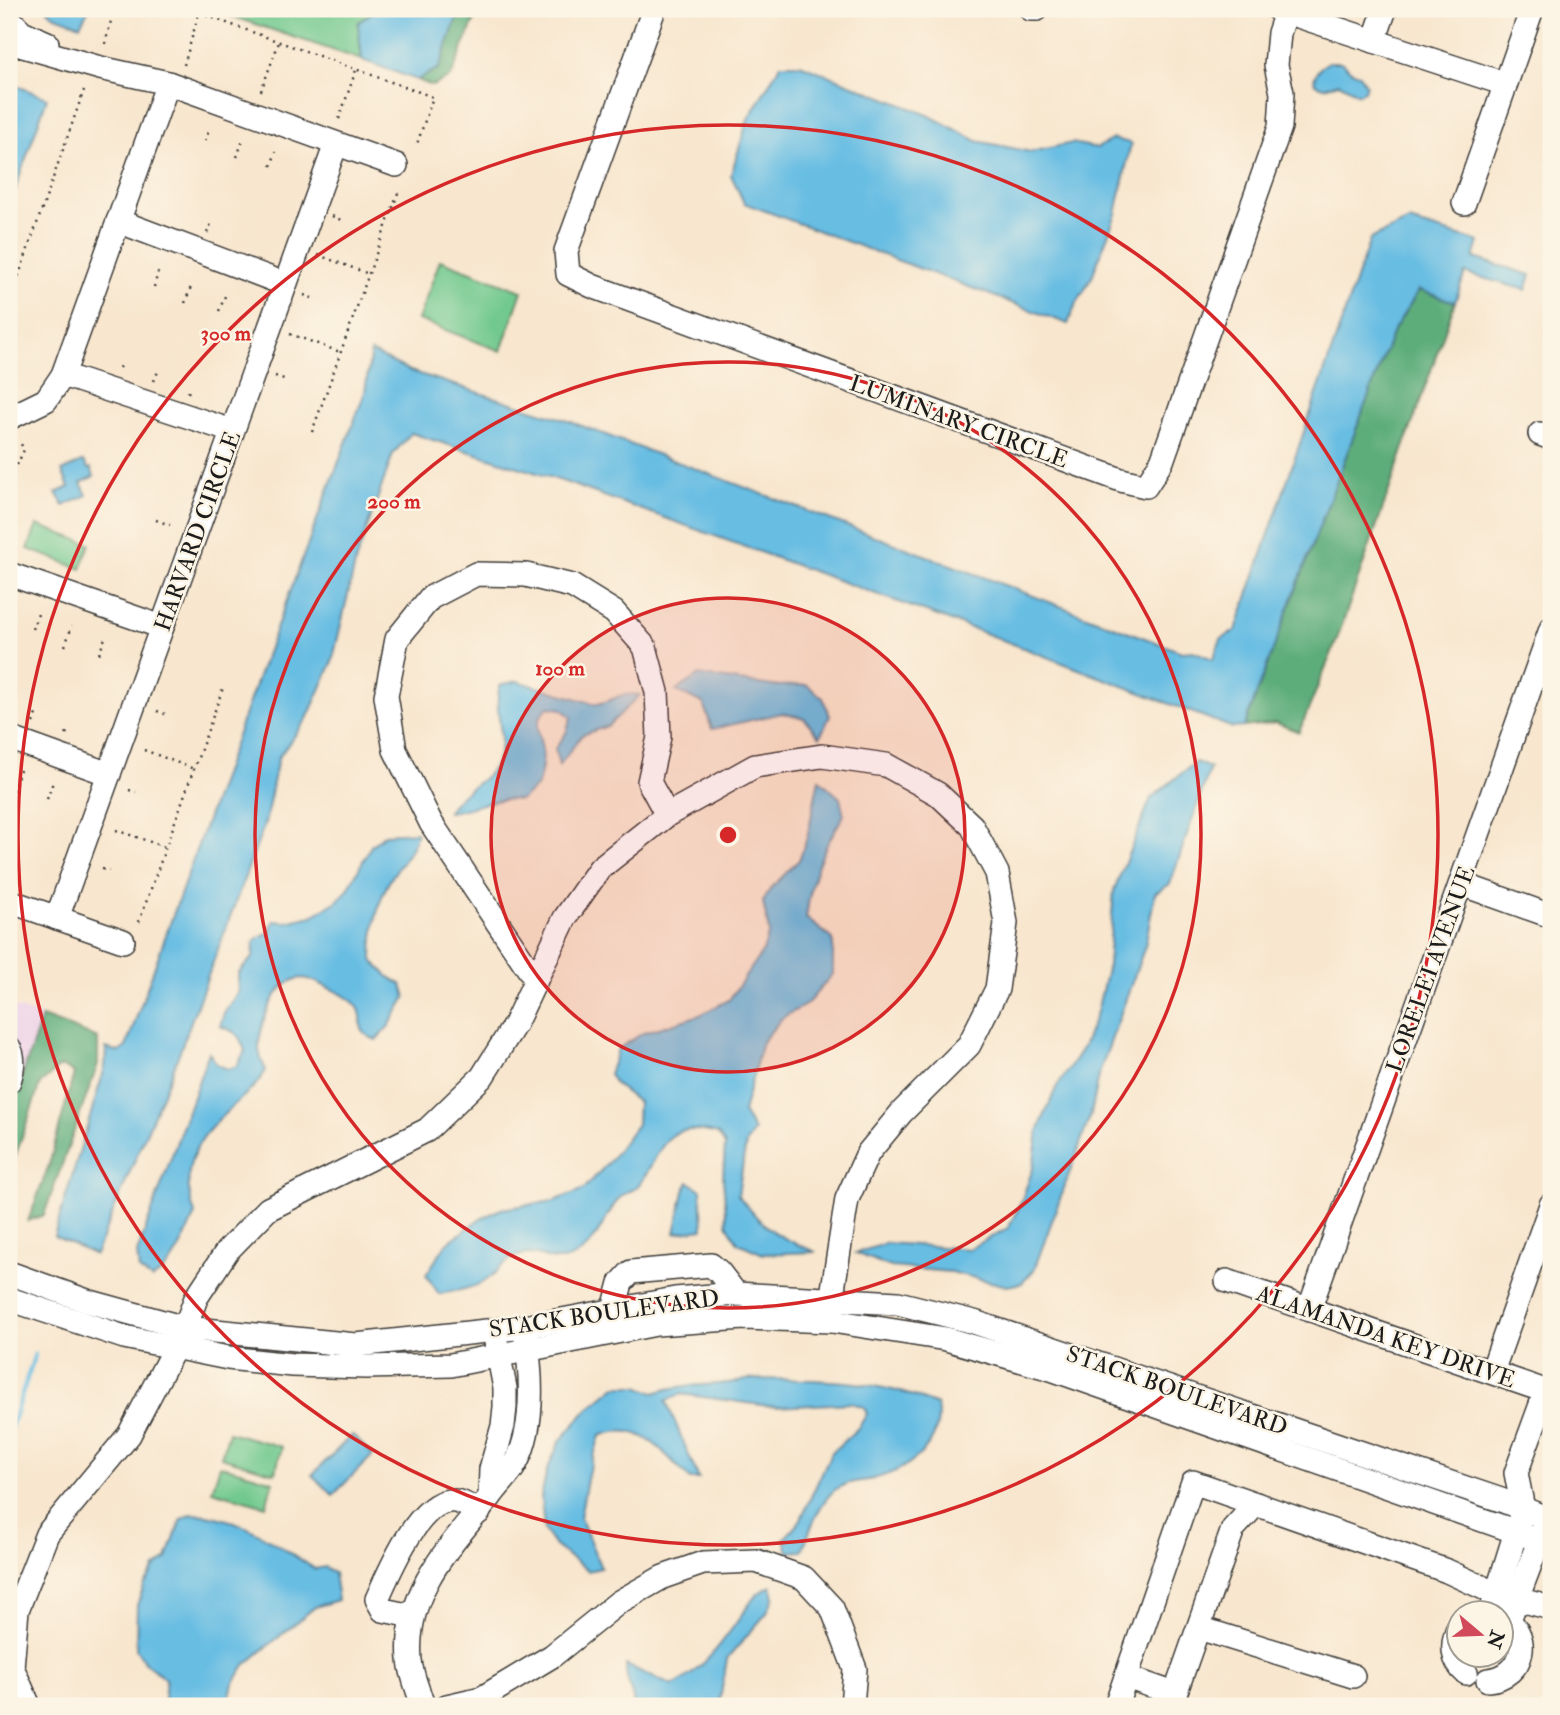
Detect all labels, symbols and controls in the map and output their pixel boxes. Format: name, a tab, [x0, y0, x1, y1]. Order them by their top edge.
text: 300 m	[201, 320, 252, 347]
street label: LUMINARY CIRCLE	[845, 368, 1072, 475]
street label: HARVARD CIRCLE	[148, 427, 247, 635]
text: 200 m	[368, 488, 421, 515]
text: 100 m	[535, 655, 586, 682]
centre of rings	[716, 823, 740, 847]
street label: LORELEI AVENUE	[1380, 862, 1481, 1077]
street label: ALAMANDA KEY DRIVE	[1252, 1278, 1519, 1394]
street label: STACK BOULEVARD	[487, 1283, 721, 1344]
street label: STACK BOULEVARD	[1062, 1339, 1291, 1442]
north arrow	[1444, 1600, 1514, 1670]
text: N	[1481, 1626, 1510, 1652]

